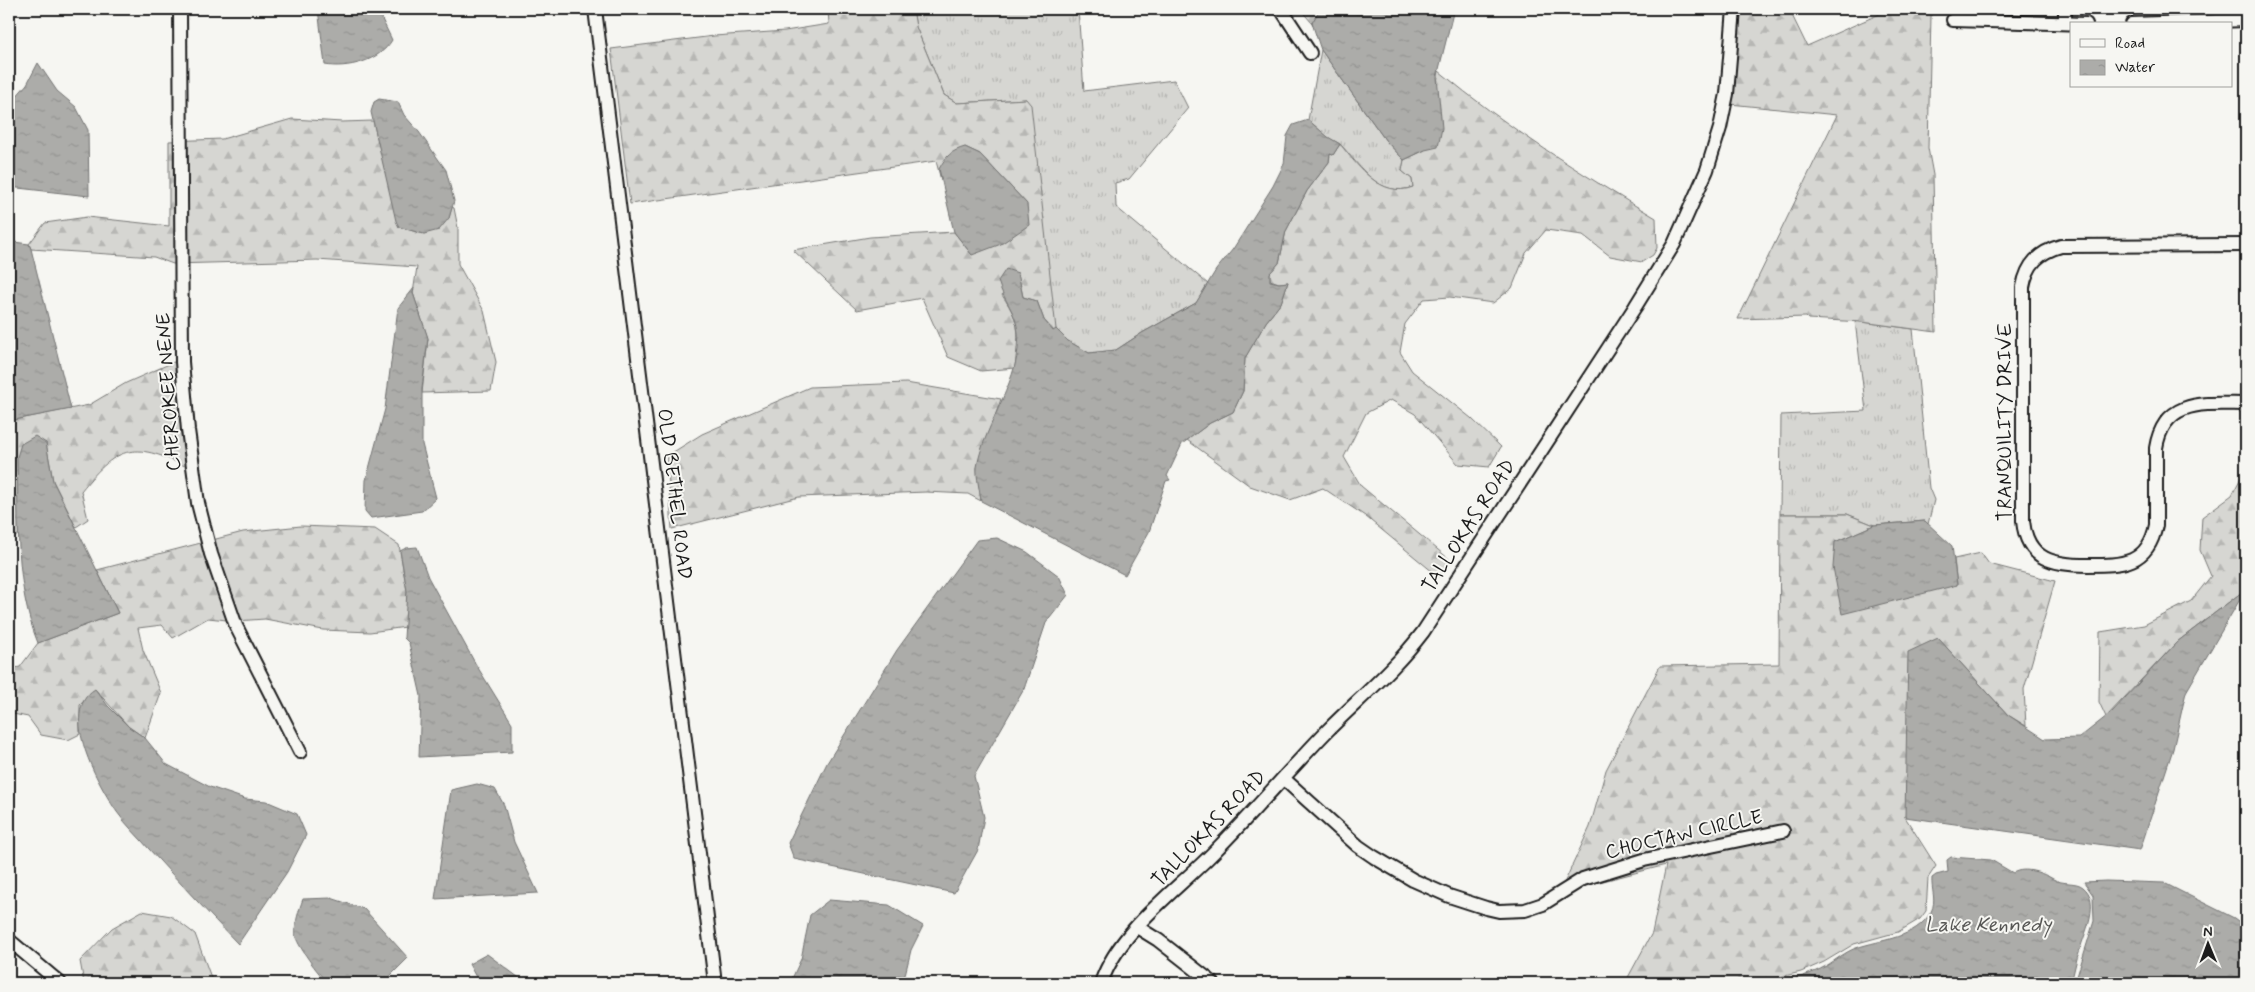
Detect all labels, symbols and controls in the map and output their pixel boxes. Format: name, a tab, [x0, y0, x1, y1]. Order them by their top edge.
legend	[2070, 22, 2232, 88]
text: Road	[2115, 34, 2145, 54]
text: Water	[2115, 58, 2155, 78]
street label: CHEROKEE NENE	[150, 312, 188, 472]
street label: TRANQUILITY DRIVE	[1992, 323, 2019, 521]
street label: OLD BETHEL ROAD	[650, 407, 698, 581]
street label: TALLOKAS ROAD	[1416, 454, 1522, 598]
street label: TALLOKAS ROAD	[1146, 764, 1272, 894]
street label: CHOCTAW CIRCLE	[1603, 804, 1765, 866]
water label: Lake Kennedy	[1925, 911, 2053, 939]
north arrow	[2182, 920, 2232, 970]
text: N	[2203, 923, 2213, 941]

